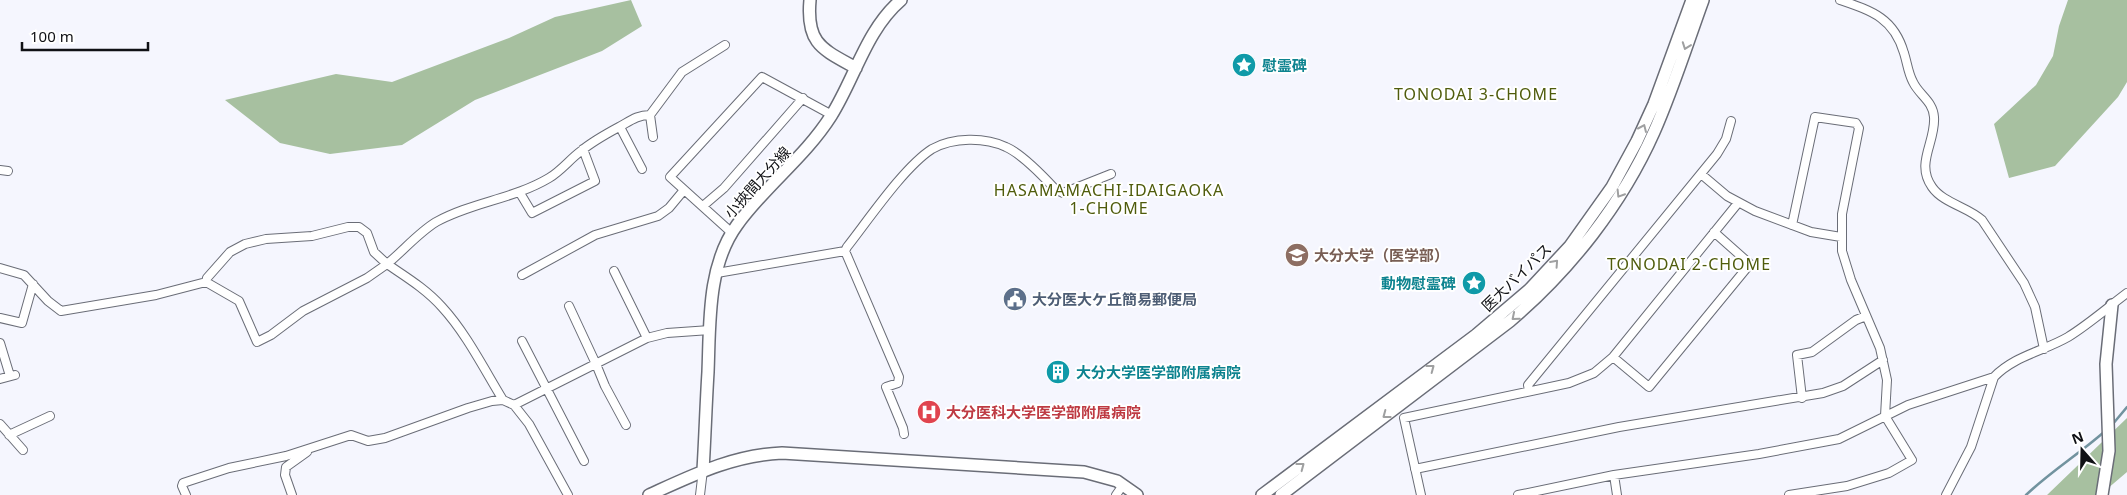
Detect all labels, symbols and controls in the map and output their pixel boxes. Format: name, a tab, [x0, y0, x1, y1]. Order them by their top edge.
scale bar	[22, 20, 149, 52]
text: 100 m	[30, 26, 74, 46]
one-way arrow	[1682, 41, 1692, 50]
place icon: 慰霊碑	[1231, 52, 1257, 78]
place label: 慰霊碑	[1262, 55, 1307, 75]
district label: TONODAI 3-CHOME	[1394, 83, 1558, 105]
one-way arrow	[1637, 124, 1648, 133]
street label: 小挾間大分線	[719, 142, 795, 222]
district label: HASAMAMACHI-IDAIGAOKA 1-CHOME	[994, 179, 1224, 219]
one-way arrow	[1617, 188, 1627, 197]
street label: 医大バイパス	[1477, 239, 1555, 315]
school or university icon: 大分大学（医学部）	[1284, 242, 1310, 268]
place label: 大分大学（医学部）	[1314, 245, 1449, 265]
district label: TONODAI 2-CHOME	[1607, 253, 1771, 275]
one-way arrow	[1549, 260, 1558, 269]
place icon: 動物慰霊碑	[1461, 270, 1487, 296]
place label: 動物慰霊碑	[1381, 273, 1456, 293]
public building icon: 大分医大ケ丘簡易郵便局	[1002, 286, 1028, 312]
place label: 大分医大ケ丘簡易郵便局	[1032, 289, 1197, 309]
one-way arrow	[1512, 311, 1521, 319]
building icon: 大分大学医学部附属病院	[1045, 359, 1071, 385]
place label: 大分大学医学部附属病院	[1076, 362, 1241, 382]
one-way arrow	[1425, 366, 1434, 374]
hospital icon: 大分医科大学医学部附属病院	[916, 399, 942, 425]
place label: 大分医科大学医学部附属病院	[946, 402, 1141, 422]
one-way arrow	[1383, 410, 1392, 418]
north arrow	[2057, 425, 2107, 475]
text: N	[2069, 426, 2086, 448]
one-way arrow	[1295, 463, 1305, 472]

